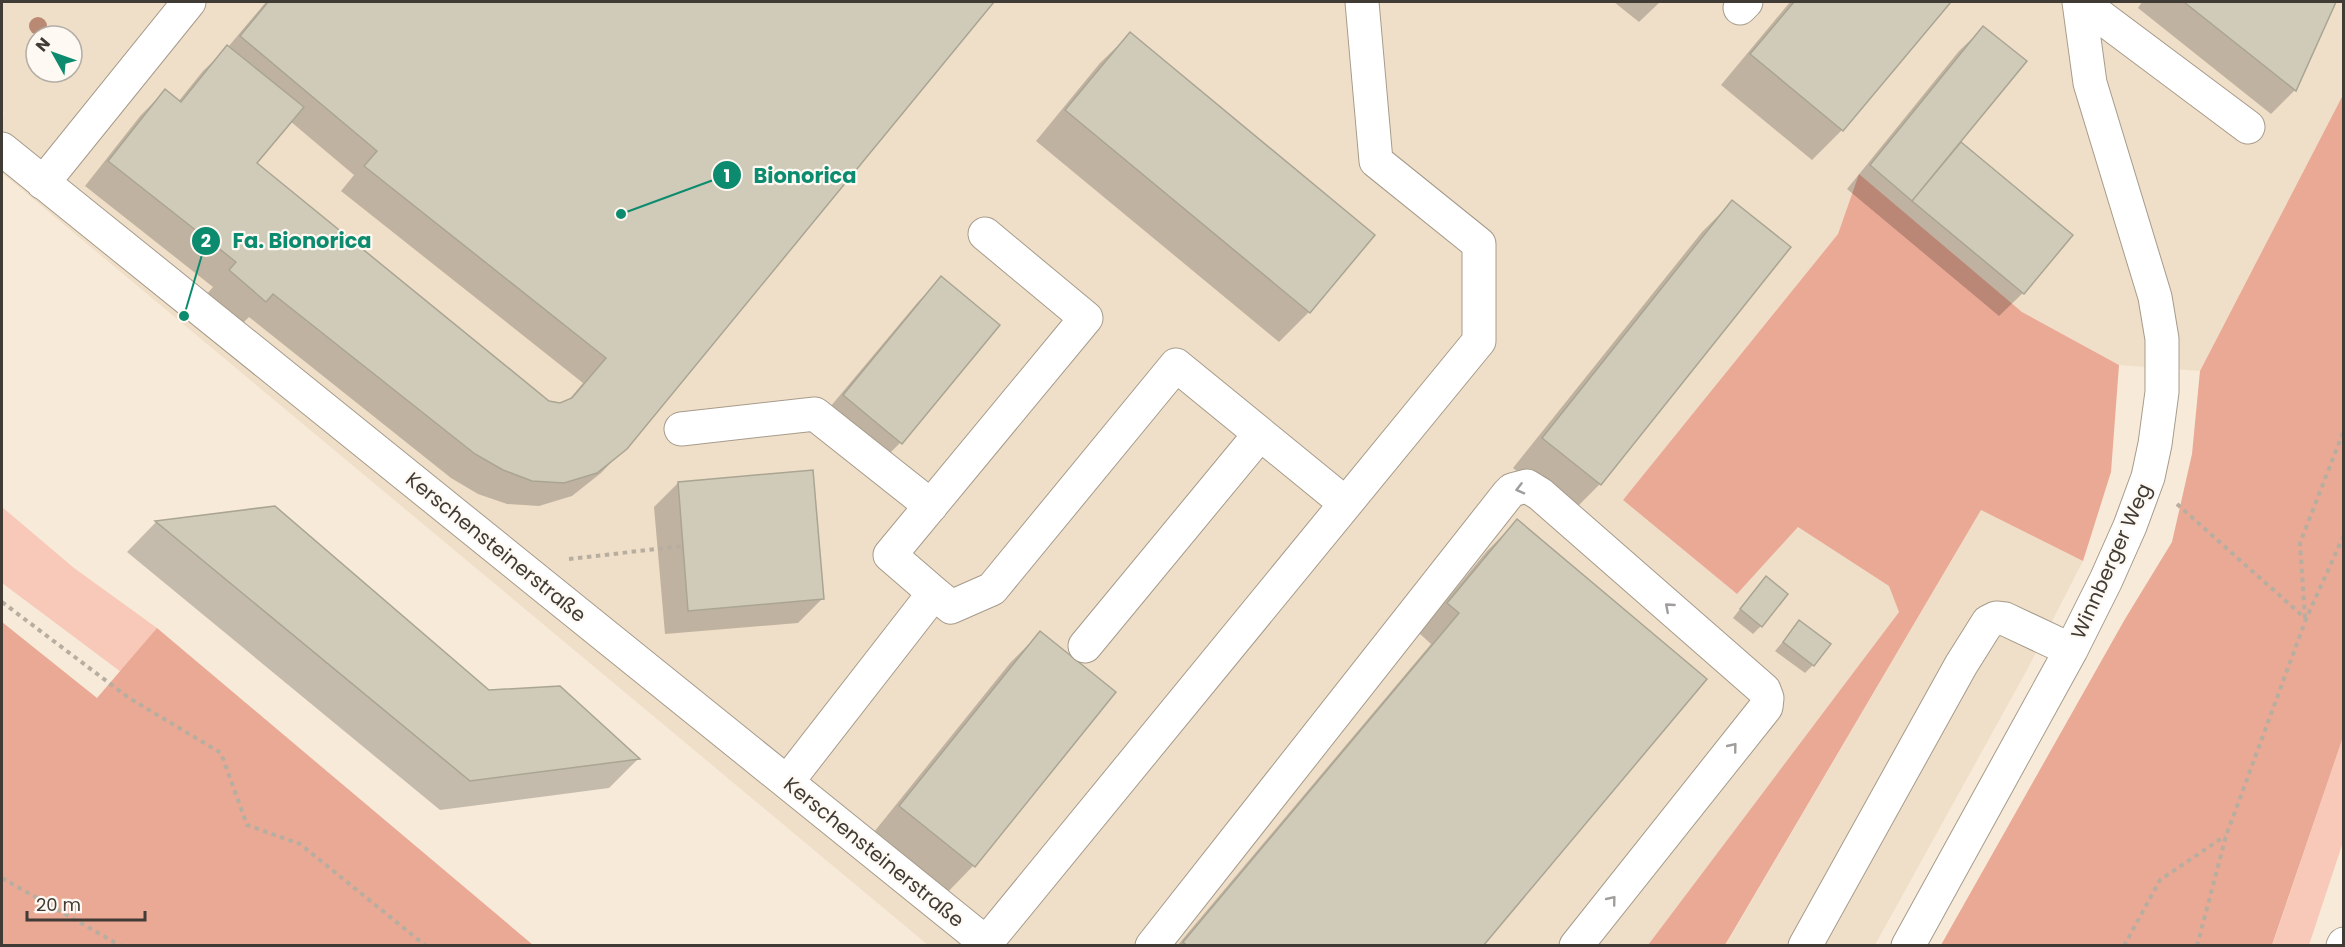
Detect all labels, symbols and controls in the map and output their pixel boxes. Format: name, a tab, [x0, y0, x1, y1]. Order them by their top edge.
north arrow	[24, 24, 84, 84]
text: N	[30, 33, 56, 57]
callout: Bionorica	[712, 156, 869, 195]
text: Bionorica	[753, 161, 857, 190]
text: 1	[724, 163, 730, 188]
callout: Fa. Bionorica	[191, 222, 384, 261]
text: Fa. Bionorica	[232, 226, 372, 255]
text: 2	[201, 228, 211, 253]
street label: Kerschensteinerstraße	[400, 465, 592, 629]
street label: Winnberger Weg	[2064, 479, 2158, 643]
one-way arrow	[1515, 482, 1525, 495]
one-way arrow	[1665, 603, 1676, 614]
one-way arrow	[1726, 743, 1737, 754]
street label: Kerschensteinerstraße	[778, 770, 970, 934]
scale bar	[27, 884, 146, 922]
text: 20 m	[36, 892, 81, 917]
one-way arrow	[1605, 896, 1616, 907]

